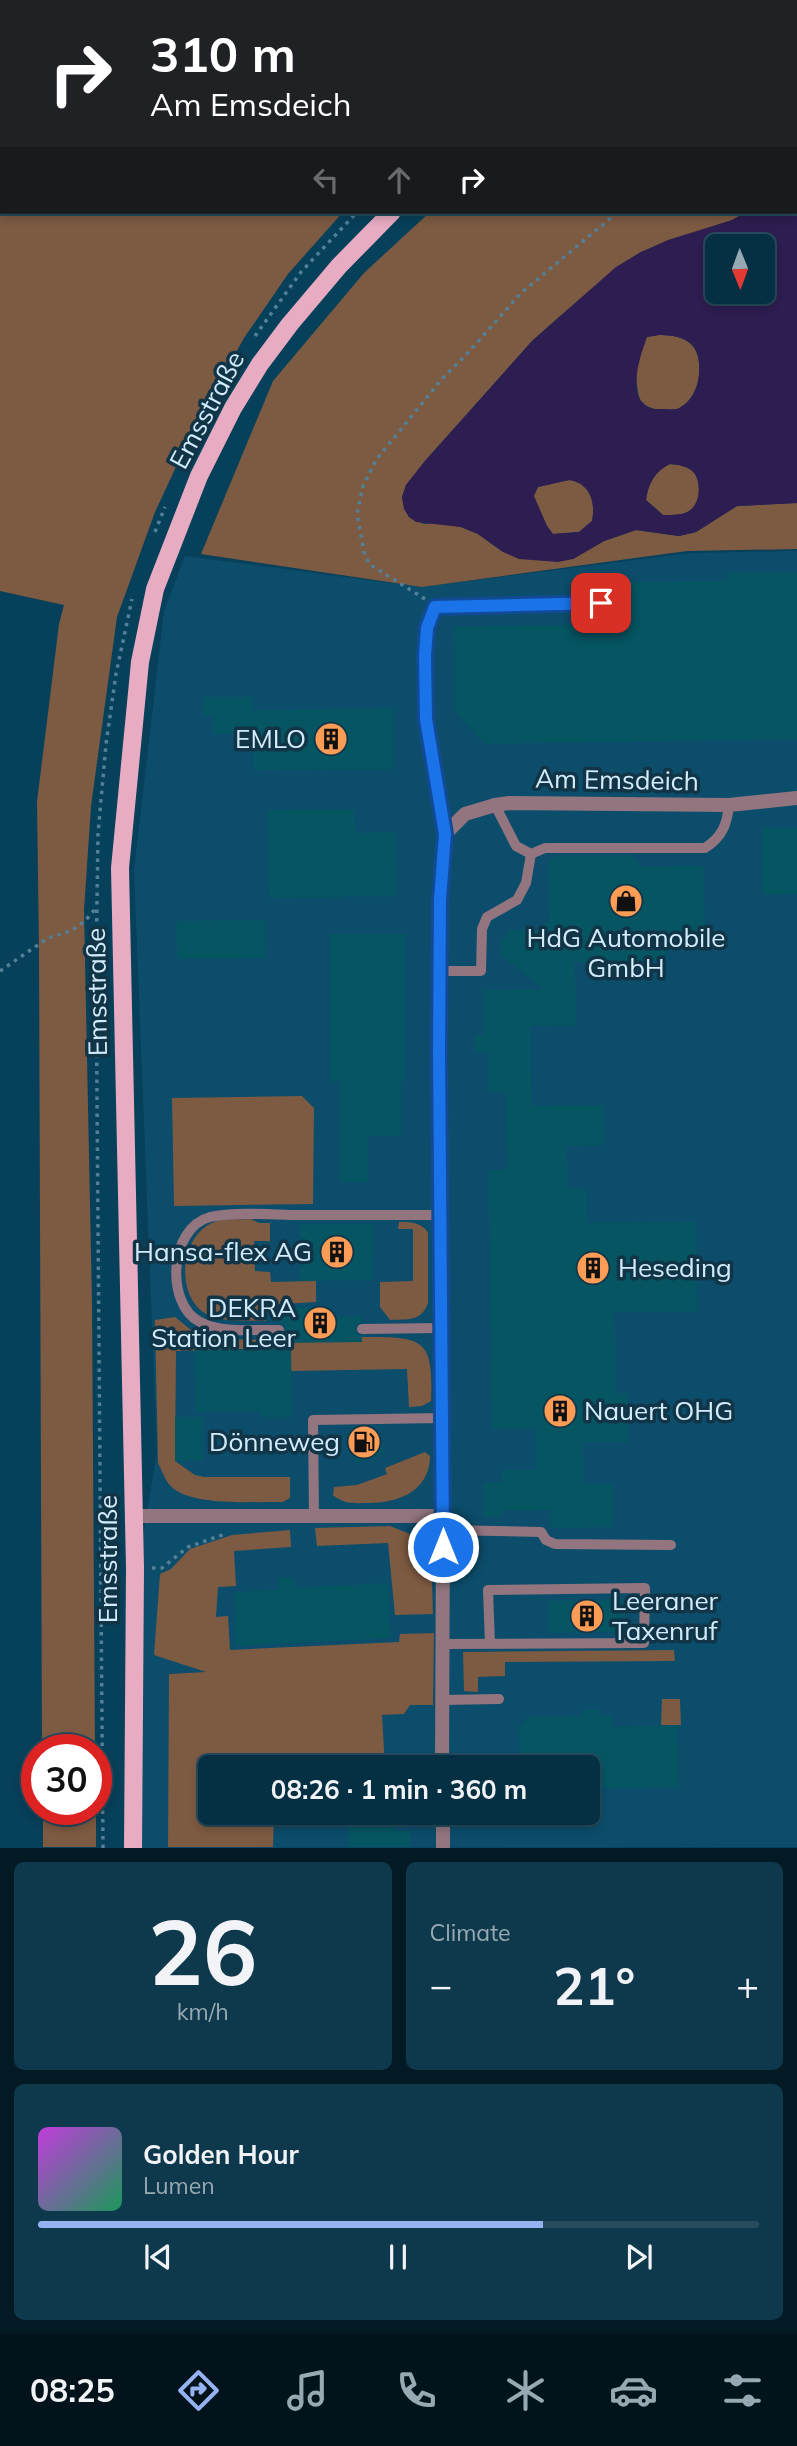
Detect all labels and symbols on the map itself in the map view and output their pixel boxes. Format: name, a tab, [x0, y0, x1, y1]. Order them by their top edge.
north arrow	[705, 234, 775, 304]
street label: Emsstraße	[162, 345, 251, 474]
pin	[571, 573, 631, 633]
building icon: EMLO	[312, 720, 350, 758]
place label: EMLO	[235, 722, 306, 755]
street label: Am Emsdeich	[535, 762, 699, 797]
shop icon: HdG Automobile GmbH	[607, 882, 645, 920]
place label: HdG Automobile GmbH	[526, 921, 726, 984]
street label: Emsstraße	[79, 928, 114, 1056]
building icon: Hansa-flex AG	[318, 1233, 356, 1271]
place label: Hansa-flex AG	[134, 1235, 312, 1268]
building icon: Heseding	[574, 1249, 612, 1287]
place label: Heseding	[618, 1251, 732, 1284]
place label: DEKRA Station Leer	[151, 1291, 297, 1354]
building icon: DEKRA Station Leer	[301, 1304, 339, 1342]
building icon: Nauert OHG	[541, 1392, 579, 1430]
place label: Nauert OHG	[584, 1394, 733, 1427]
fuel station icon: Dönneweg	[345, 1423, 383, 1461]
place label: Dönneweg	[209, 1425, 340, 1458]
street label: Emsstraße	[91, 1495, 124, 1623]
position arrow	[406, 1510, 480, 1584]
place label: Leeraner Taxenruf	[612, 1584, 719, 1647]
building icon: Leeraner Taxenruf	[568, 1597, 606, 1635]
speed limit sign: 30	[21, 1734, 112, 1825]

